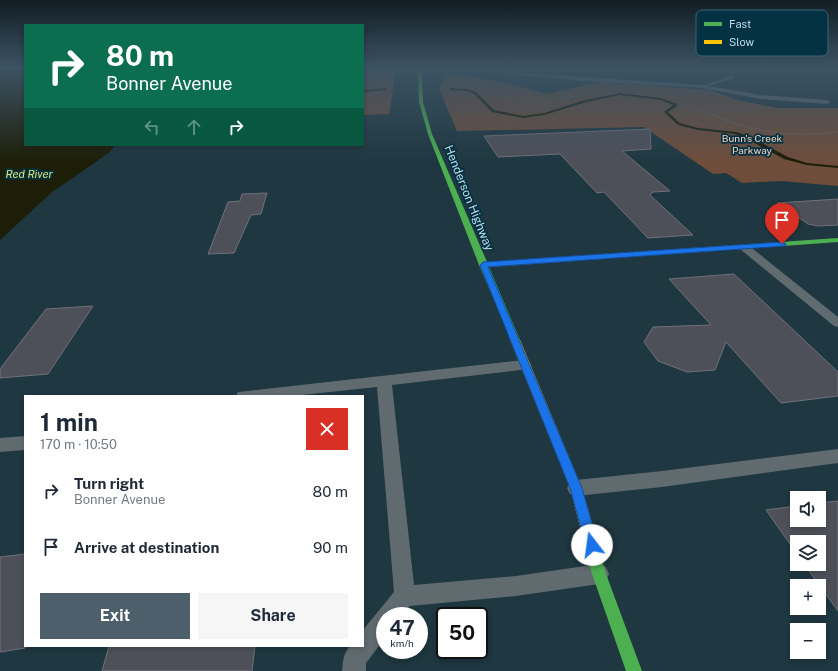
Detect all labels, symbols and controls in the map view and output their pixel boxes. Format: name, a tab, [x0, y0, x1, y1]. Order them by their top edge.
legend	[696, 10, 828, 56]
text: Fast	[729, 18, 751, 30]
text: Slow	[729, 36, 755, 48]
text: 80 m	[106, 39, 174, 72]
icon: right	[40, 40, 92, 92]
text: Bonner Avenue	[106, 73, 233, 94]
icon: left	[141, 116, 163, 138]
icon: ahead	[183, 116, 205, 138]
icon: right	[225, 116, 247, 138]
park label: Bunn's Creek Parkway	[722, 132, 783, 156]
street label: Henderson Highway	[441, 143, 497, 253]
water label: Red River	[5, 168, 53, 180]
pin	[765, 203, 799, 244]
icon: arrive	[771, 209, 793, 231]
text: 1 min	[40, 408, 98, 436]
button: close	[306, 408, 348, 450]
text: 170 m · 10:50	[40, 437, 117, 452]
text: Turn right	[74, 475, 144, 492]
icon: right	[40, 480, 62, 502]
text: 80 m	[313, 483, 348, 500]
map controls	[790, 491, 826, 659]
button: sound	[790, 491, 826, 527]
text: Bonner Avenue	[74, 492, 165, 507]
position arrow	[571, 524, 613, 566]
button: layers	[790, 535, 826, 571]
icon: arrive	[40, 536, 62, 558]
text: Arrive at destination	[74, 539, 219, 556]
text: 90 m	[313, 539, 348, 556]
button: +	[790, 579, 826, 615]
button: Exit	[40, 593, 190, 639]
button: Share	[198, 593, 348, 639]
speed limit sign: 50	[436, 607, 488, 659]
text: 47	[389, 616, 415, 640]
button: −	[790, 623, 826, 659]
text: km/h	[390, 637, 414, 649]

